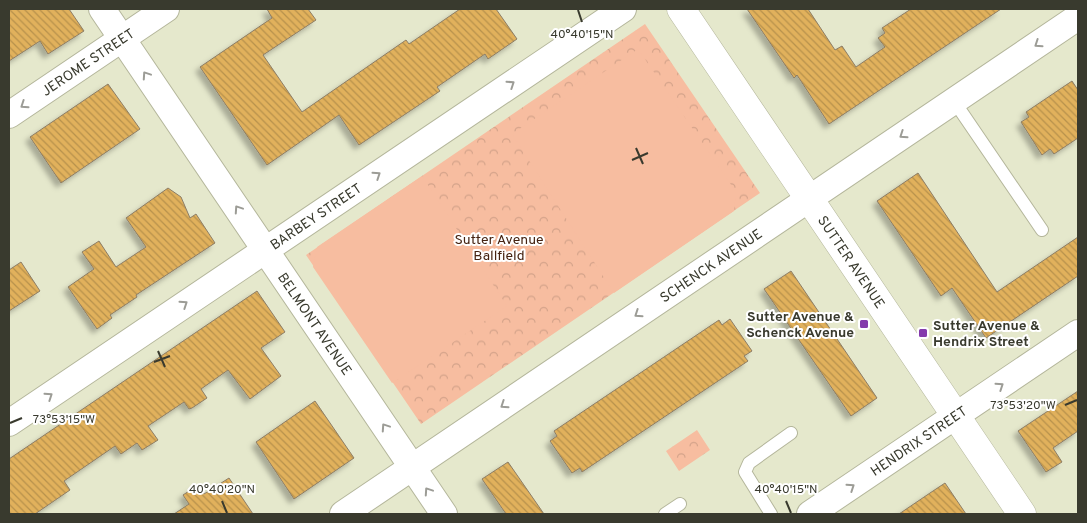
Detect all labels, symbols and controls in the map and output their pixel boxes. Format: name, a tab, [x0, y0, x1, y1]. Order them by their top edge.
street label: JEROME STREET	[39, 26, 138, 101]
text: 40°40'15"N	[550, 27, 614, 43]
one-way arrow	[1034, 38, 1044, 47]
one-way arrow	[143, 71, 152, 81]
one-way arrow	[506, 81, 515, 90]
one-way arrow	[20, 99, 29, 108]
one-way arrow	[899, 129, 909, 138]
one-way arrow	[371, 171, 380, 181]
street label: BARBEY STREET	[268, 181, 366, 254]
one-way arrow	[235, 206, 244, 215]
street label: SUTTER AVENUE	[813, 213, 888, 312]
street label: SCHENCK AVENUE	[657, 226, 766, 307]
park label: Sutter Avenue Ballfield	[454, 232, 544, 265]
street label: BELMONT AVENUE	[273, 270, 355, 379]
one-way arrow	[178, 301, 187, 311]
one-way arrow	[634, 308, 644, 317]
place label: Sutter Avenue & Schenck Avenue	[746, 309, 854, 342]
marker: Sutter Avenue & Schenck Avenue	[858, 318, 870, 330]
place label: Sutter Avenue & Hendrix Street	[933, 318, 1040, 351]
marker: Sutter Avenue & Hendrix Street	[917, 327, 929, 339]
one-way arrow	[994, 383, 1003, 392]
one-way arrow	[44, 392, 53, 402]
text: 73°53'20"W	[990, 398, 1056, 414]
one-way arrow	[500, 399, 509, 408]
street label: HENDRIX STREET	[868, 403, 971, 481]
text: 73°53'15"W	[33, 412, 95, 428]
one-way arrow	[382, 423, 391, 433]
text: 40°40'20"N	[189, 482, 255, 498]
text: 40°40'15"N	[754, 482, 818, 498]
one-way arrow	[845, 484, 854, 493]
one-way arrow	[425, 487, 434, 497]

